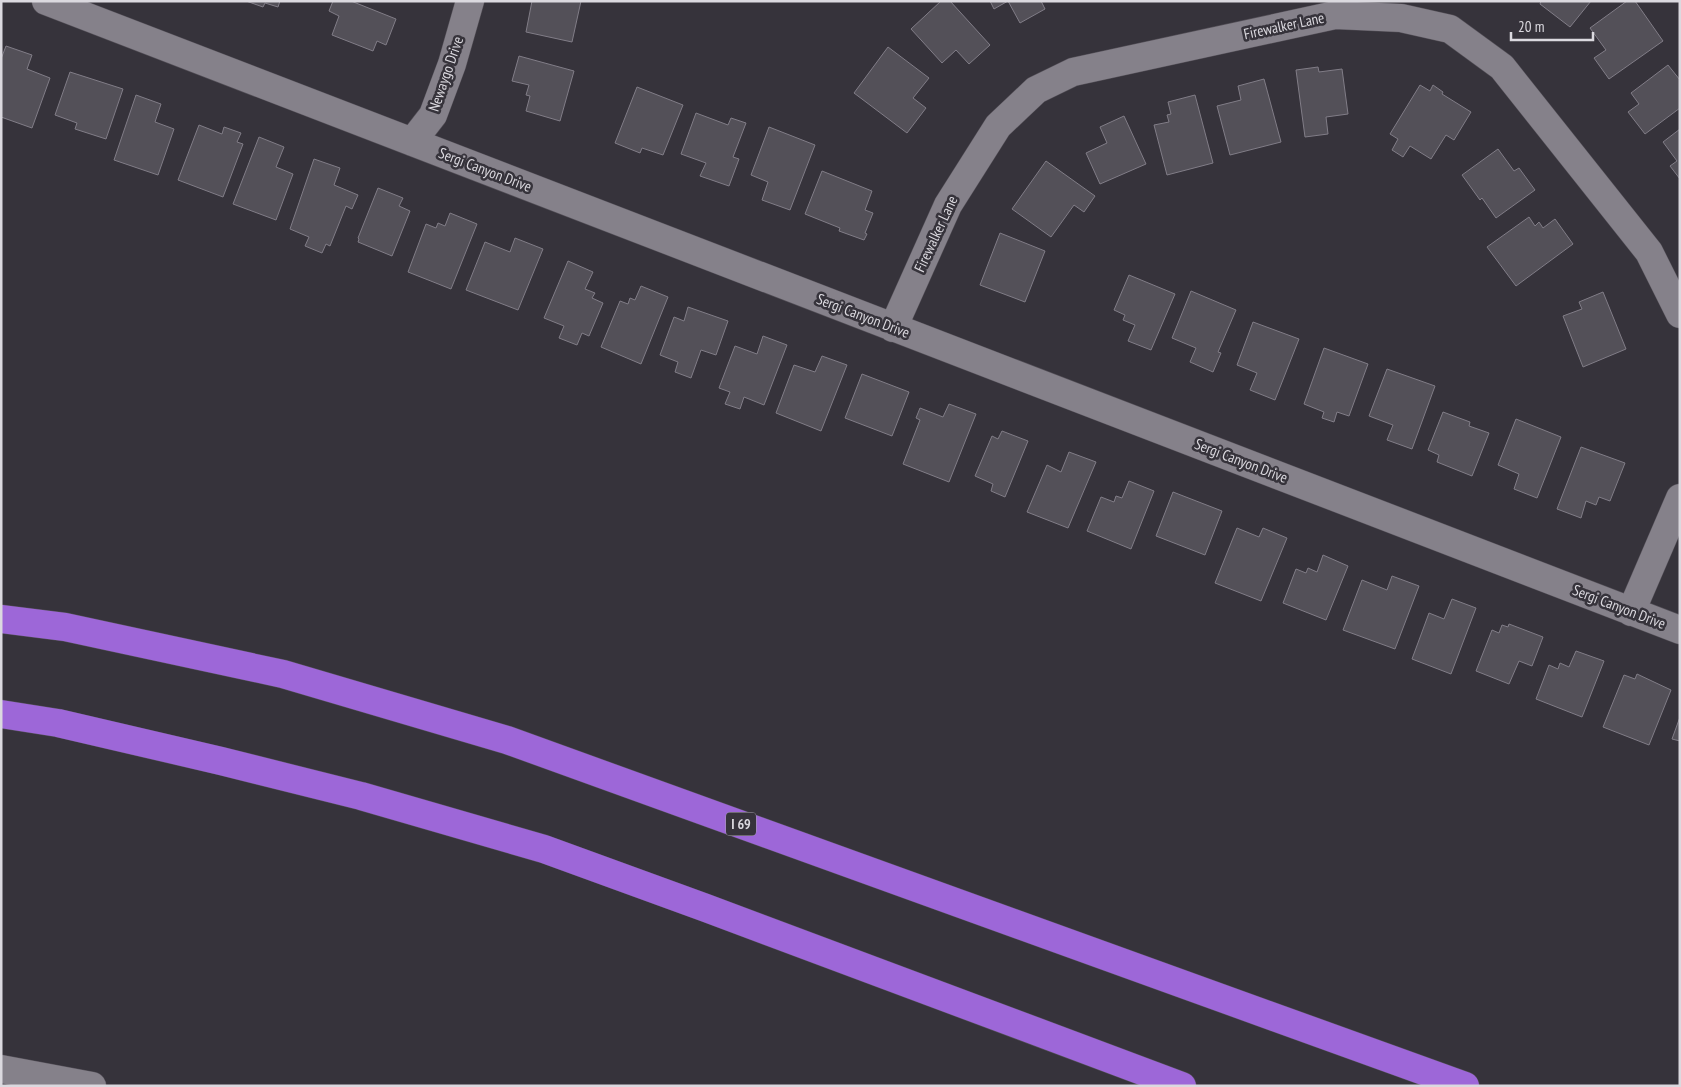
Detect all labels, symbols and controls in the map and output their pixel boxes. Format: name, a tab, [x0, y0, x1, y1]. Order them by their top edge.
street label: Firewalker Lane	[1242, 8, 1326, 43]
scale bar	[1511, 10, 1594, 42]
text: 20 m	[1518, 17, 1544, 36]
street label: Newaygo Drive	[424, 34, 467, 114]
street label: Sergi Canyon Drive	[436, 143, 534, 196]
street label: Firewalker Lane	[910, 193, 961, 275]
street label: Sergi Canyon Drive	[814, 289, 912, 342]
street label: Sergi Canyon Drive	[1192, 434, 1290, 487]
street label: Sergi Canyon Drive	[1570, 580, 1668, 633]
road number: I 69	[726, 812, 756, 836]

